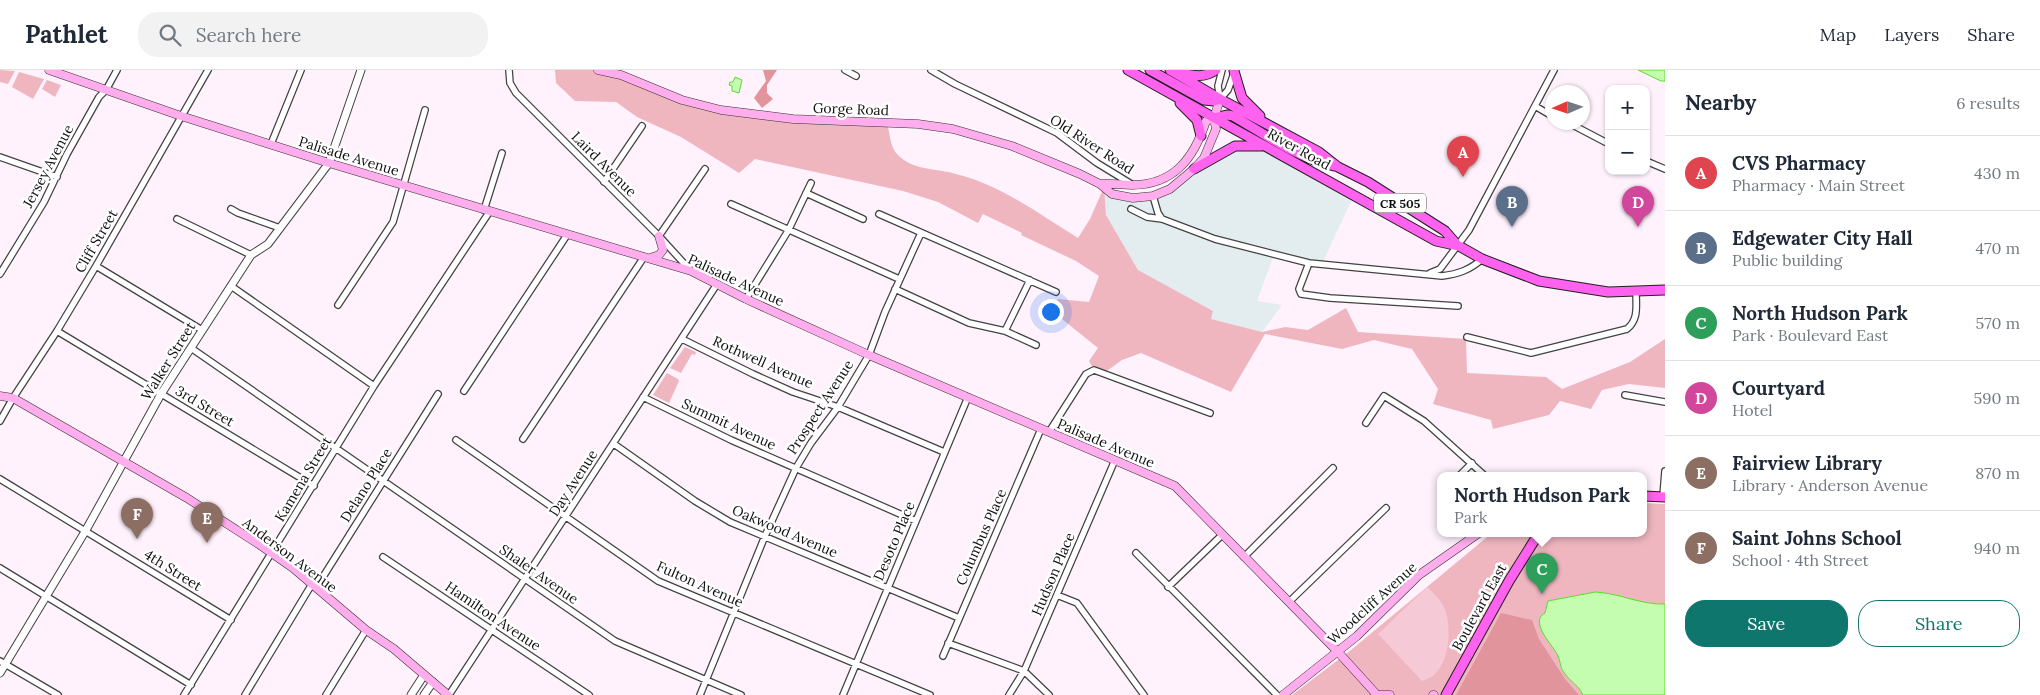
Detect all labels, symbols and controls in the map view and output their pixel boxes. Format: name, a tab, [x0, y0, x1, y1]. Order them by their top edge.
search box	[138, 12, 488, 57]
text: Pathlet	[25, 19, 108, 50]
icon: search	[156, 21, 184, 49]
text: Search here	[196, 23, 301, 47]
text: Map	[1820, 23, 1856, 46]
text: Layers	[1884, 23, 1939, 46]
text: Share	[1967, 23, 2015, 46]
north arrow	[1545, 85, 1590, 130]
map controls	[1605, 85, 1650, 175]
button: +	[1605, 85, 1650, 130]
text: Nearby	[1685, 89, 1756, 116]
text: 6 results	[1956, 93, 2020, 113]
street label: Gorge Road	[813, 99, 889, 119]
street label: Old River Road	[1047, 110, 1137, 178]
street label: Jersey Avenue	[18, 121, 78, 211]
street label: River Road	[1264, 124, 1334, 174]
street label: Laird Avenue	[568, 128, 641, 201]
button: −	[1605, 130, 1650, 175]
street label: Palisade Avenue	[297, 132, 402, 180]
pin: A	[1447, 136, 1479, 177]
text: CVS Pharmacy	[1732, 151, 1865, 175]
text: A	[1696, 163, 1706, 183]
text: 430 m	[1974, 163, 2020, 183]
text: Pharmacy · Main Street	[1732, 175, 1905, 195]
pin: B	[1496, 186, 1528, 227]
pin: D	[1622, 186, 1654, 227]
road number: CR 505	[1374, 194, 1426, 212]
street label: Cliff Street	[71, 205, 122, 276]
text: Edgewater City Hall	[1732, 226, 1913, 250]
text: B	[1696, 238, 1706, 258]
text: 470 m	[1976, 238, 2020, 258]
street label: Palisade Avenue	[685, 250, 787, 310]
text: Public building	[1732, 250, 1842, 270]
your location	[1038, 299, 1064, 325]
text: North Hudson Park	[1732, 301, 1908, 325]
text: C	[1695, 313, 1707, 333]
text: 570 m	[1975, 313, 2020, 333]
street label: Walker Street	[137, 318, 199, 403]
text: Park · Boulevard East	[1732, 325, 1888, 345]
street label: Rothwell Avenue	[710, 332, 816, 392]
street label: Prospect Avenue	[783, 356, 857, 458]
text: Courtyard	[1732, 376, 1825, 400]
street label: 3rd Street	[172, 381, 238, 431]
text: D	[1695, 388, 1707, 408]
text: 590 m	[1974, 388, 2020, 408]
street label: Summit Avenue	[679, 394, 779, 454]
text: Hotel	[1732, 400, 1773, 420]
street label: Palisade Avenue	[1055, 414, 1158, 472]
street label: Kamena Street	[271, 433, 336, 525]
street label: Delano Place	[336, 444, 396, 525]
street label: Day Avenue	[545, 446, 601, 520]
text: Fairview Library	[1732, 451, 1882, 475]
text: E	[1696, 463, 1706, 483]
text: 870 m	[1975, 463, 2020, 483]
popup	[1437, 472, 1647, 537]
text: Library · Anderson Avenue	[1732, 475, 1928, 495]
text: North Hudson Park	[1454, 483, 1630, 507]
street label: Columbus Place	[952, 486, 1010, 588]
pin: F	[121, 498, 153, 539]
street label: Desoto Place	[869, 498, 919, 583]
street label: Oakwood Avenue	[730, 501, 841, 561]
pin: E	[191, 502, 223, 543]
text: Park	[1454, 507, 1487, 527]
street label: Anderson Avenue	[238, 513, 341, 597]
text: Saint Johns School	[1732, 526, 1902, 550]
street label: Hudson Place	[1027, 529, 1079, 618]
text: F	[1696, 538, 1706, 558]
text: 940 m	[1974, 538, 2020, 558]
street label: Shaler Avenue	[496, 540, 582, 608]
street label: 4th Street	[141, 545, 206, 595]
text: School · 4th Street	[1732, 550, 1869, 570]
pin: C	[1526, 553, 1558, 594]
street label: Fulton Avenue	[654, 557, 747, 611]
street label: Woodcliff Avenue	[1324, 558, 1421, 648]
street label: Boulevard East	[1448, 560, 1511, 654]
street label: Hamilton Avenue	[442, 577, 545, 655]
button: Save	[1685, 600, 1848, 647]
button: Share	[1858, 600, 2020, 647]

